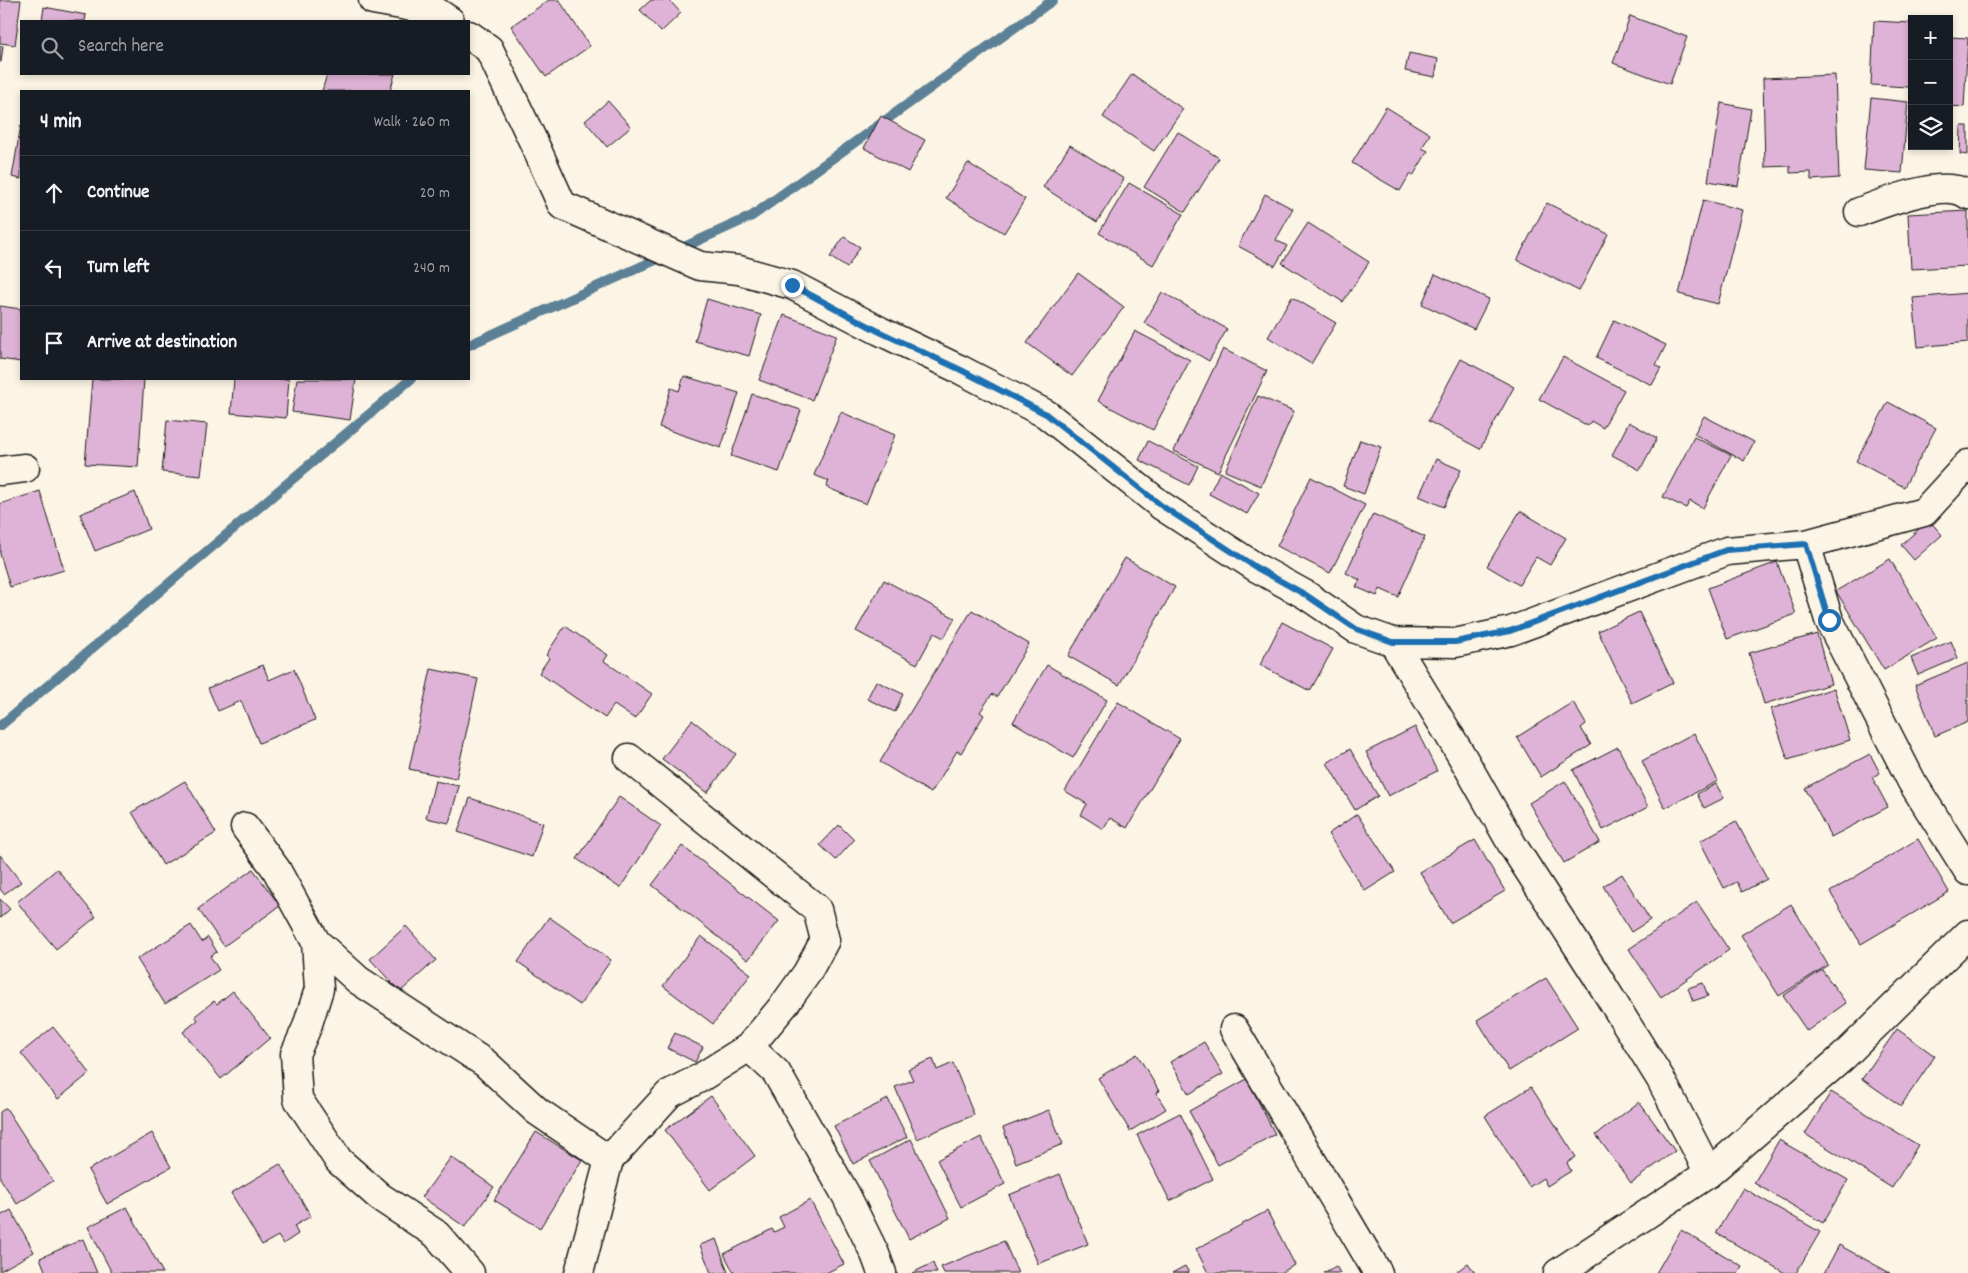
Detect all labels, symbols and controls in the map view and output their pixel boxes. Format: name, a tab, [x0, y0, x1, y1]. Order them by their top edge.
map controls	[1908, 15, 1953, 150]
button: +	[1908, 15, 1953, 60]
search box	[20, 20, 470, 75]
icon: search	[38, 34, 66, 62]
text: Search here	[78, 34, 164, 61]
button: −	[1908, 60, 1953, 105]
button: layers	[1908, 105, 1953, 150]
text: 4 min	[40, 108, 82, 138]
text: Walk · 260 m	[374, 111, 450, 134]
icon: ahead	[40, 179, 68, 207]
text: Continue	[87, 180, 149, 207]
text: 20 m	[420, 182, 450, 205]
icon: left	[40, 254, 68, 282]
text: Turn left	[87, 255, 150, 282]
text: 240 m	[413, 257, 450, 280]
route end	[781, 274, 804, 297]
icon: arrive	[40, 329, 68, 357]
text: Arrive at destination	[87, 330, 237, 357]
route start	[1818, 609, 1841, 632]

